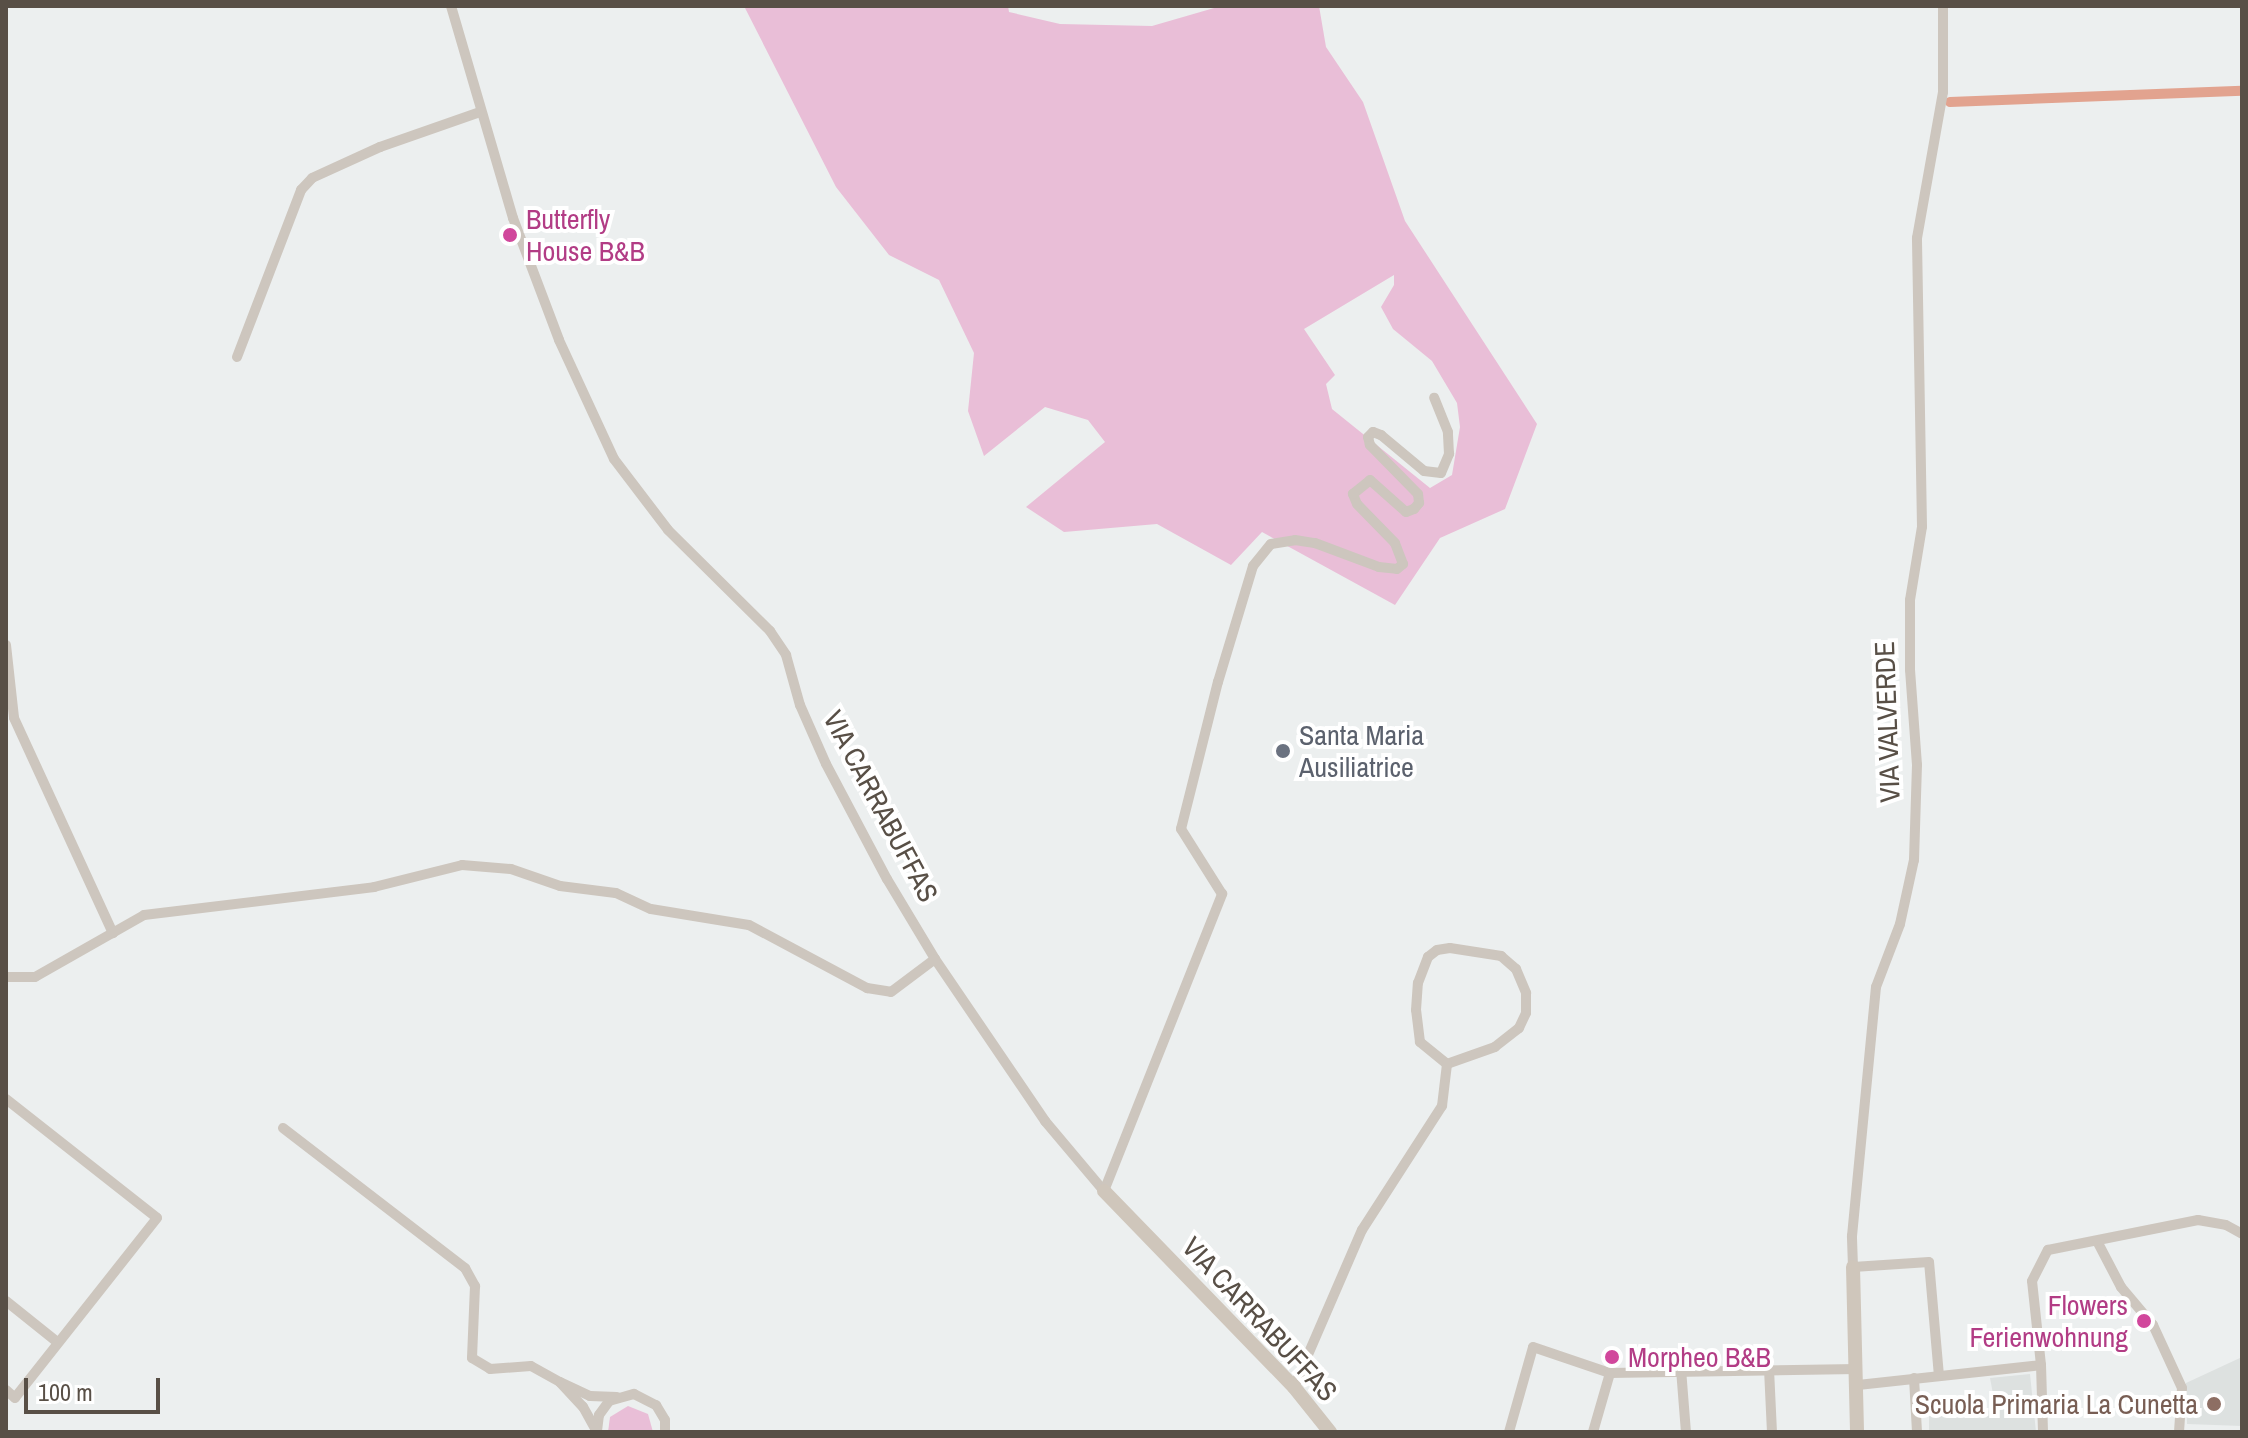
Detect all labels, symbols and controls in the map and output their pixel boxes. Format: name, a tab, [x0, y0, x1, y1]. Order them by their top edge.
place label: Butterfly House B&B	[526, 202, 645, 268]
marker: Butterfly House B&B	[501, 226, 519, 244]
street label: VIA VALVERDE	[1867, 640, 1907, 804]
street label: VIA CARRABUFFAS	[816, 704, 946, 908]
place label: Santa Maria Ausiliatrice	[1299, 718, 1424, 784]
marker: Santa Maria Ausiliatrice	[1274, 742, 1292, 760]
street label: VIA CARRABUFFAS	[1175, 1230, 1345, 1408]
place label: Flowers Ferienwohnung	[1970, 1288, 2128, 1354]
marker: Flowers Ferienwohnung	[2135, 1312, 2153, 1330]
place label: Morpheo B&B	[1628, 1340, 1771, 1374]
marker: Morpheo B&B	[1603, 1348, 1621, 1366]
scale bar	[28, 1362, 164, 1412]
text: 100 m	[38, 1376, 93, 1408]
place label: Scuola Primaria La Cunetta	[1915, 1387, 2198, 1421]
marker: Scuola Primaria La Cunetta	[2205, 1395, 2223, 1413]

